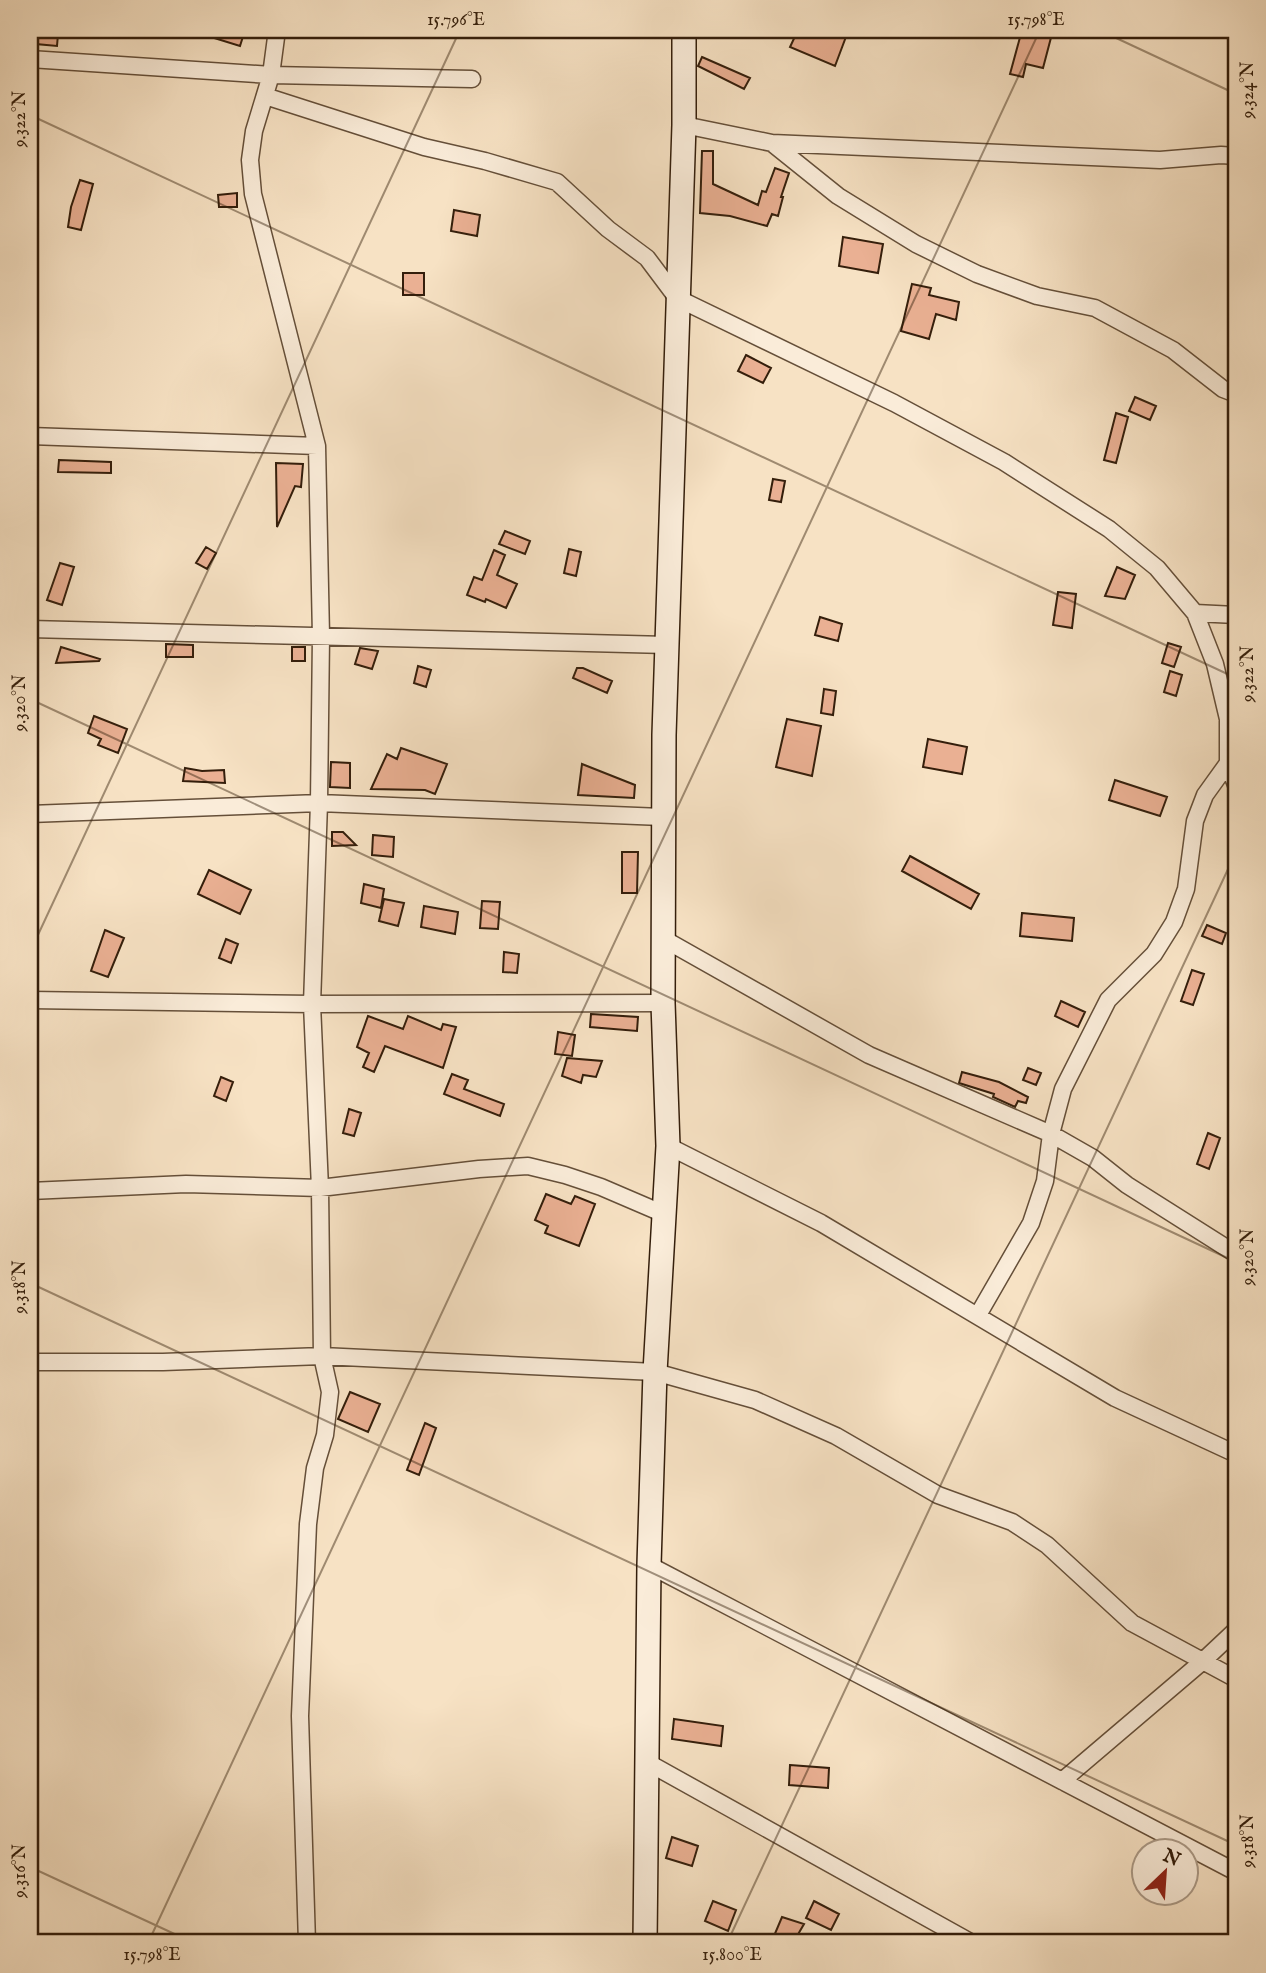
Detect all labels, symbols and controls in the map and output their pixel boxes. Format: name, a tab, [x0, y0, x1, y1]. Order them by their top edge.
text: 15.796°E	[427, 9, 485, 32]
text: 15.798°E	[1007, 9, 1065, 32]
text: 9.324°N	[1237, 61, 1260, 120]
text: 9.322°N	[9, 90, 32, 148]
text: 9.322°N	[1237, 645, 1260, 703]
text: 9.320°N	[9, 674, 32, 733]
text: 9.320°N	[1237, 1228, 1260, 1287]
text: 9.318°N	[9, 1260, 32, 1315]
text: 9.318°N	[1237, 1814, 1260, 1869]
north arrow	[1130, 1836, 1200, 1906]
text: 9.316°N	[9, 1844, 32, 1899]
text: N	[1158, 1844, 1184, 1873]
text: 15.798°E	[123, 1944, 181, 1967]
text: 15.800°E	[702, 1944, 762, 1967]

